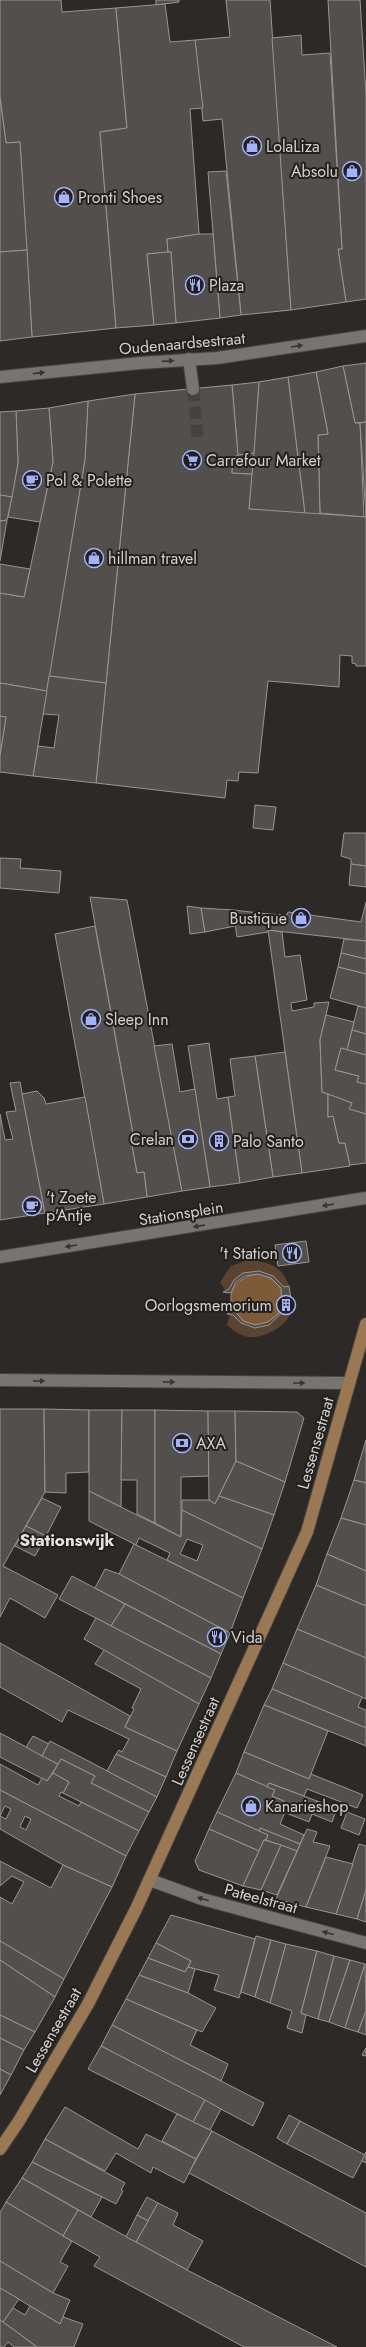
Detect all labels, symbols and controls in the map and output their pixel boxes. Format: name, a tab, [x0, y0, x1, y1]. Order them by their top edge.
shop icon: LolaLiza	[241, 135, 263, 157]
place label: LolaLiza	[266, 135, 320, 158]
place label: Absolu	[291, 160, 338, 183]
shop icon: Absolu	[341, 160, 363, 182]
shop icon: Pronti Shoes	[53, 186, 75, 208]
place label: Pronti Shoes	[78, 186, 162, 209]
restaurant icon: Plaza	[184, 274, 206, 296]
place label: Plaza	[209, 274, 244, 297]
street label: Oudenaardsestraat	[118, 327, 246, 360]
one-way arrow	[291, 343, 303, 349]
one-way arrow	[162, 357, 174, 364]
one-way arrow	[33, 370, 45, 376]
supermarket icon: Carrefour Market	[181, 449, 203, 471]
place label: Carrefour Market	[206, 449, 321, 472]
cafe icon: Pol & Polette	[21, 469, 43, 491]
place label: Pol & Polette	[46, 469, 132, 492]
shop icon: hillman travel	[83, 547, 105, 569]
place label: hillman travel	[108, 547, 197, 570]
place label: Bustique	[229, 907, 287, 930]
shop icon: Bustique	[290, 907, 312, 929]
shop icon: Sleep Inn	[80, 1008, 102, 1030]
place label: Sleep Inn	[105, 1008, 169, 1031]
place label: Crelan	[130, 1128, 174, 1151]
bank icon: Crelan	[177, 1128, 199, 1150]
building icon: Palo Santo	[208, 1130, 230, 1152]
place label: Palo Santo	[233, 1130, 304, 1153]
place label: 't Zoete p'Antje	[46, 1186, 97, 1227]
cafe icon: 't Zoete p'Antje	[21, 1195, 43, 1217]
street label: Stationsplein	[137, 1195, 225, 1232]
one-way arrow	[321, 1202, 334, 1208]
one-way arrow	[193, 1223, 205, 1229]
place label: 't Station	[219, 1242, 278, 1265]
restaurant icon: 't Station	[281, 1242, 303, 1264]
one-way arrow	[65, 1243, 77, 1249]
place label: Oorlogsmemorium	[145, 1294, 272, 1317]
building icon: Oorlogsmemorium	[275, 1294, 297, 1316]
one-way arrow	[33, 1377, 45, 1384]
one-way arrow	[163, 1379, 176, 1385]
one-way arrow	[293, 1380, 306, 1386]
street label: Lessensestraat	[291, 1394, 340, 1492]
bank icon: AXA	[171, 1432, 193, 1454]
place label: AXA	[196, 1432, 226, 1455]
district label: Stationswijk	[20, 1528, 115, 1552]
restaurant icon: Vida	[206, 1626, 228, 1648]
place label: Vida	[231, 1626, 263, 1649]
street label: Lessensestraat	[166, 1693, 225, 1789]
shop icon: Kanarieshop	[240, 1795, 262, 1817]
place label: Kanarieshop	[265, 1795, 348, 1818]
street label: Pateelstraat	[222, 1878, 300, 1919]
one-way arrow	[197, 1896, 209, 1902]
one-way arrow	[322, 1930, 334, 1936]
street label: Lessensestraat	[20, 1983, 87, 2077]

